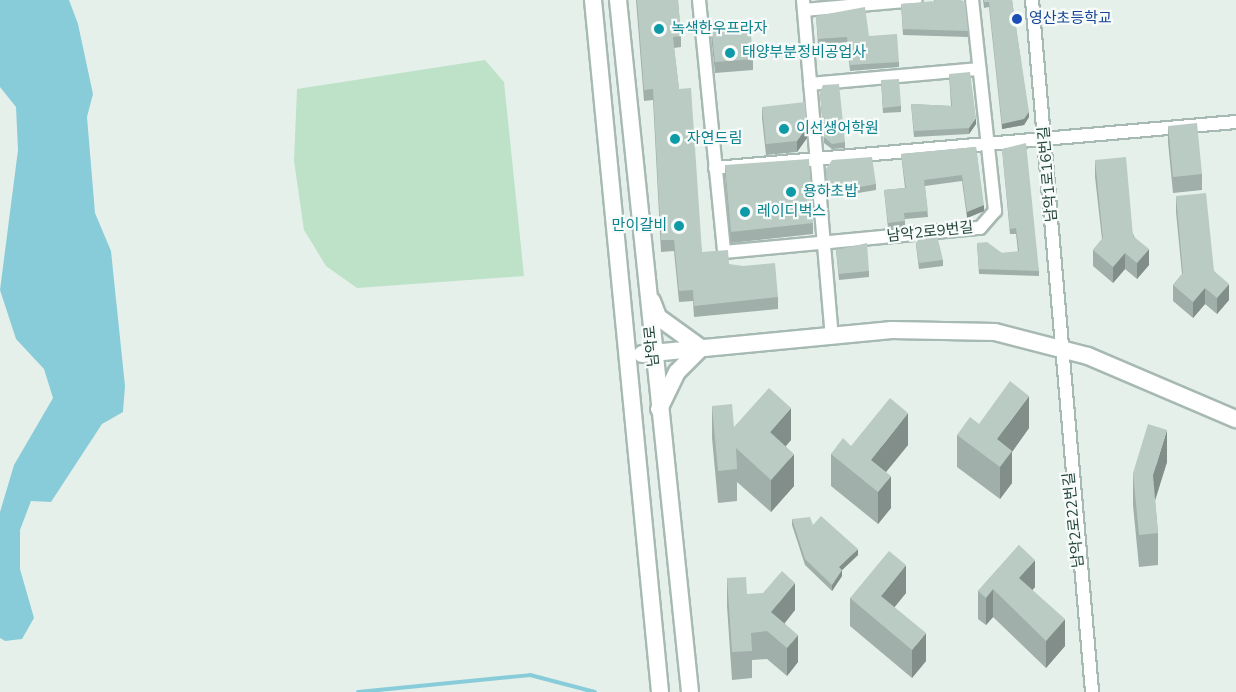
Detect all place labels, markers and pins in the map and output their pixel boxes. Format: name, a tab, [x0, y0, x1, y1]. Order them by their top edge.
place label: 영산초등학교	[1029, 10, 1112, 28]
marker: 영산초등학교	[1010, 12, 1024, 26]
place label: 녹색한우프라자	[671, 20, 768, 38]
marker: 녹색한우프라자	[652, 22, 666, 36]
place label: 태양부분정비공업사	[742, 44, 866, 62]
marker: 태양부분정비공업사	[723, 46, 737, 60]
place label: 이선생어학원	[796, 120, 879, 138]
marker: 이선생어학원	[777, 122, 791, 136]
place label: 자연드림	[687, 130, 742, 148]
marker: 자연드림	[668, 132, 682, 146]
place label: 용하초밥	[803, 183, 858, 201]
marker: 용하초밥	[784, 185, 798, 199]
place label: 레이디벅스	[757, 203, 826, 221]
marker: 레이디벅스	[738, 205, 752, 219]
place label: 만이갈비	[612, 217, 667, 235]
marker: 만이갈비	[672, 219, 686, 233]

